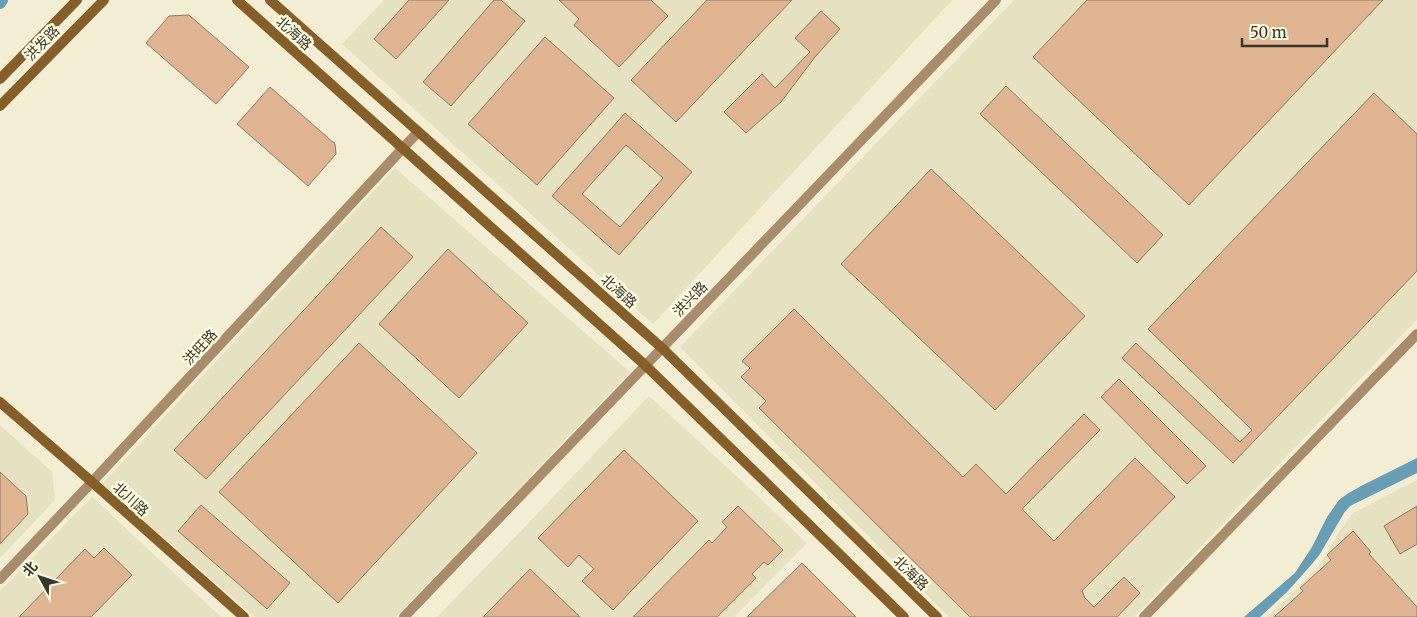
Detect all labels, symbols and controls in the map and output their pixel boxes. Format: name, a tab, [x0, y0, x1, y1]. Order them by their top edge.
street label: 北海路	[272, 12, 316, 54]
scale bar	[1242, 15, 1327, 47]
street label: 洪发路	[21, 22, 63, 64]
text: 50 m	[1250, 23, 1287, 42]
street label: 北海路	[597, 270, 641, 312]
street label: 洪兴路	[669, 278, 711, 320]
street label: 洪旺路	[179, 326, 221, 368]
street label: 北川路	[109, 478, 153, 520]
north arrow	[15, 552, 65, 602]
street label: 北海路	[890, 552, 932, 594]
text: 北	[19, 557, 41, 580]

